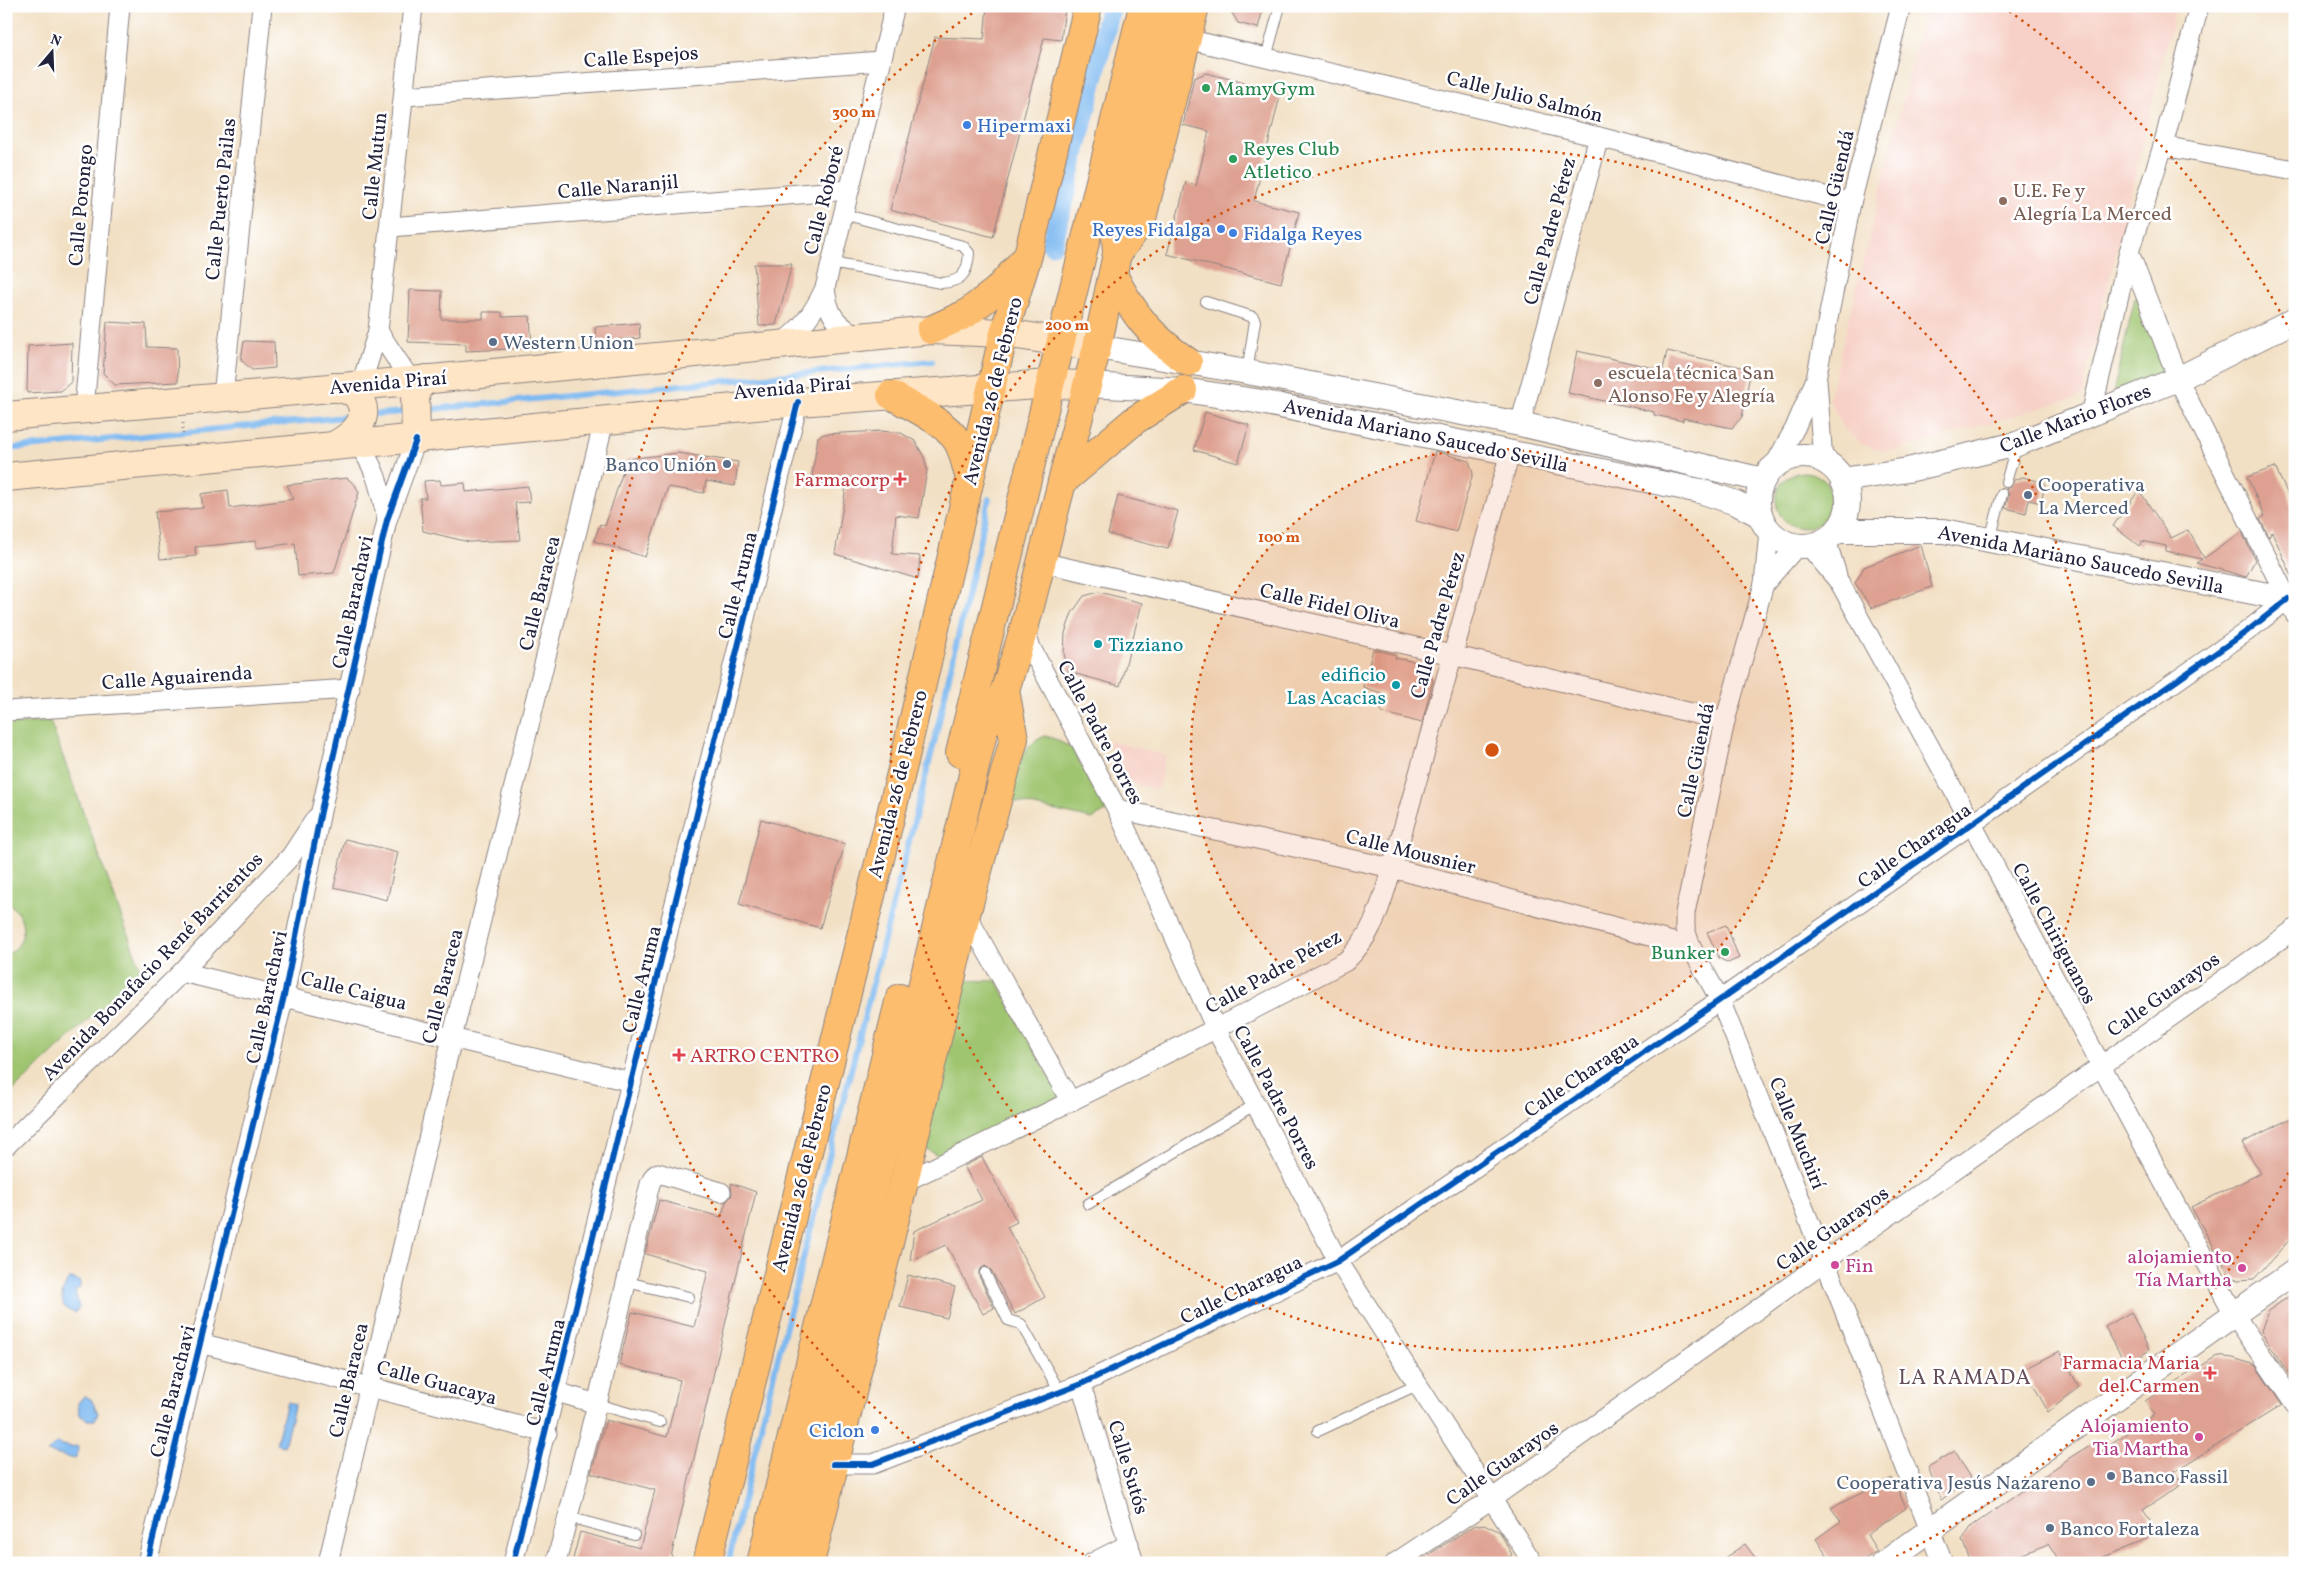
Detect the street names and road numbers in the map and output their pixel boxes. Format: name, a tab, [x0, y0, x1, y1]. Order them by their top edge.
street label: Calle Espejos	[583, 40, 699, 76]
street label: Calle Julio Salmón	[1443, 65, 1606, 131]
street label: Calle Mutun	[356, 111, 396, 221]
street label: Calle Puerto Pailas	[200, 117, 244, 282]
street label: Calle Güendá	[1809, 127, 1863, 248]
street label: Calle Porongo	[63, 143, 101, 267]
street label: Calle Roboré	[798, 143, 852, 258]
street label: Calle Padre Pérez	[1518, 155, 1584, 308]
street label: Calle Naranjil	[557, 169, 680, 207]
street label: Avenida 26 de Febrero	[957, 294, 1031, 489]
street label: Avenida Piraí	[328, 365, 448, 403]
street label: Avenida Piraí	[732, 370, 852, 408]
street label: Calle Mario Flores	[1996, 378, 2156, 462]
street label: Avenida Mariano Saucedo Sevilla	[1280, 393, 1571, 481]
street label: Avenida Mariano Saucedo Sevilla	[1935, 519, 2226, 602]
street label: Calle Aruma	[712, 529, 766, 642]
street label: Calle Barachavi	[326, 533, 382, 672]
street label: Calle Baracea	[513, 533, 569, 654]
street label: Calle Padre Pérez	[1405, 549, 1473, 702]
street label: Calle Fidel Oliva	[1257, 577, 1402, 637]
street label: Calle Padre Porres	[1049, 656, 1149, 810]
street label: Calle Aguairenda	[101, 660, 254, 698]
street label: Avenida 26 de Febrero	[862, 687, 936, 882]
street label: Calle Güendá	[1671, 700, 1723, 821]
street label: Calle Charagua	[1853, 797, 1978, 896]
street label: Calle Mousnier	[1343, 823, 1478, 883]
street label: Avenida Bonafacio René Barrientos	[36, 847, 271, 1088]
street label: Calle Chiriguanos	[2004, 858, 2102, 1010]
street label: Calle Aruma	[616, 923, 670, 1036]
street label: Calle Padre Pérez	[1201, 924, 1347, 1022]
street label: Calle Baracea	[416, 926, 472, 1047]
street label: Calle Barachavi	[240, 928, 296, 1067]
street label: Calle Guarayos	[2102, 946, 2226, 1045]
street label: Calle Caigua	[297, 965, 410, 1019]
street label: Calle Padre Porres	[1225, 1021, 1325, 1175]
street label: Calle Charagua	[1519, 1028, 1645, 1126]
street label: Calle Muchirí	[1761, 1073, 1831, 1194]
street label: Avenida 26 de Febrero	[766, 1081, 840, 1276]
street label: Calle Guarayos	[1771, 1180, 1895, 1279]
street label: Calle Charagua	[1176, 1249, 1308, 1333]
street label: Calle Aruma	[520, 1316, 574, 1429]
street label: Calle Baracea	[323, 1320, 377, 1441]
street label: Calle Barachavi	[144, 1322, 204, 1461]
street label: Calle Guacaya	[373, 1354, 500, 1413]
street label: Calle Guarayos	[1441, 1415, 1565, 1514]
street label: Calle Sutós	[1100, 1417, 1155, 1518]

